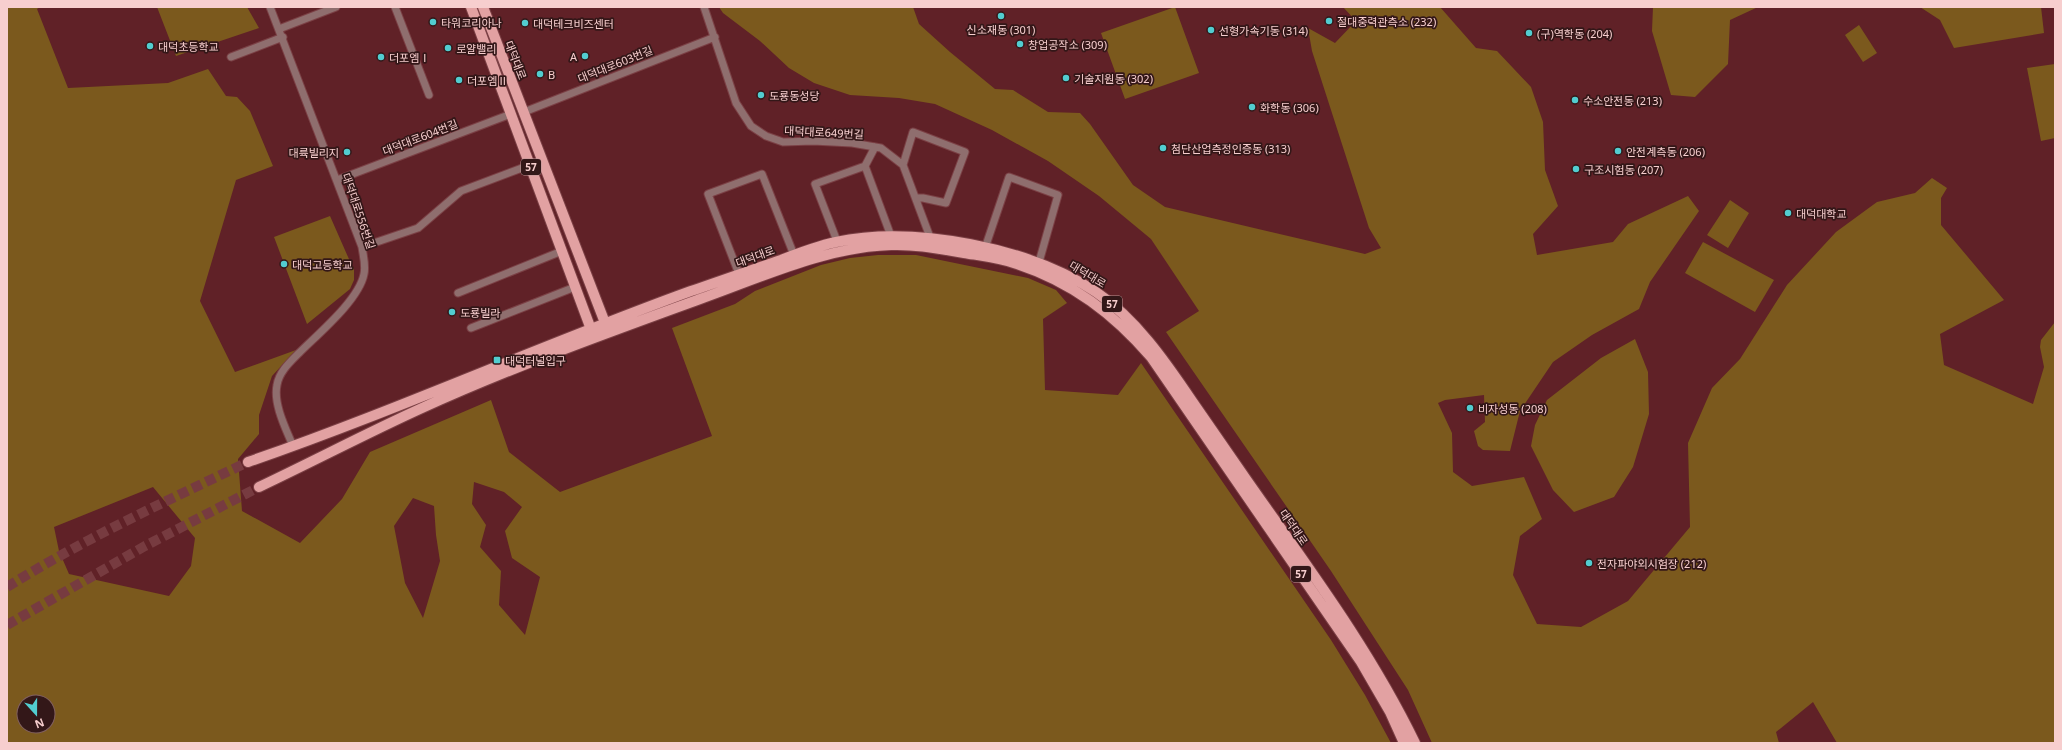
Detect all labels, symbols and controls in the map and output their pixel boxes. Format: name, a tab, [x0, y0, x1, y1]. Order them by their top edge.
marker: 신소재동 (301)	[996, 11, 1006, 21]
place label: 절대중력관측소 (232)	[1337, 14, 1436, 29]
place label: 타워코리아나	[441, 15, 502, 30]
place label: 대덕테크비즈센터	[533, 16, 614, 31]
marker: 절대중력관측소 (232)	[1324, 16, 1334, 26]
marker: 타워코리아나	[428, 17, 438, 27]
marker: 대덕테크비즈센터	[520, 18, 530, 28]
place label: 신소재동 (301)	[967, 22, 1035, 37]
place label: 선형가속기동 (314)	[1219, 23, 1308, 38]
marker: 선형가속기동 (314)	[1206, 25, 1216, 35]
place label: (구)역학동 (204)	[1537, 26, 1612, 41]
marker: (구)역학동 (204)	[1524, 28, 1534, 38]
place label: 창업공작소 (309)	[1028, 37, 1107, 52]
street label: 대덕대로	[502, 38, 530, 82]
place label: 대덕초등학교	[158, 39, 219, 54]
marker: 창업공작소 (309)	[1015, 39, 1025, 49]
marker: 대덕초등학교	[145, 41, 155, 51]
place label: 로얄밸리	[456, 41, 496, 56]
street label: 대덕대로603번길	[575, 42, 655, 86]
marker: 로얄밸리	[443, 43, 453, 53]
place label: A	[570, 49, 578, 64]
place label: 더포엠Ⅰ	[389, 50, 430, 65]
marker: A	[580, 51, 590, 61]
marker: 더포엠Ⅰ	[376, 52, 386, 62]
place label: B	[548, 67, 555, 82]
marker: B	[535, 69, 545, 79]
place label: 기술지원동 (302)	[1074, 71, 1153, 86]
place label: 더포엠Ⅱ	[467, 73, 508, 88]
marker: 기술지원동 (302)	[1061, 73, 1071, 83]
marker: 더포엠Ⅱ	[454, 75, 464, 85]
place label: 도룡동성당	[769, 88, 820, 103]
marker: 도룡동성당	[756, 90, 766, 100]
place label: 수소안전동 (213)	[1583, 93, 1662, 108]
marker: 수소안전동 (213)	[1570, 95, 1580, 105]
place label: 화학동 (306)	[1260, 100, 1319, 115]
marker: 화학동 (306)	[1247, 102, 1257, 112]
street label: 대덕대로604번길	[380, 116, 460, 158]
street label: 대덕대로649번길	[784, 122, 864, 142]
place label: 첨단산업측정인증동 (313)	[1171, 141, 1290, 156]
marker: 첨단산업측정인증동 (313)	[1158, 143, 1168, 153]
place label: 안전계측동 (206)	[1626, 144, 1705, 159]
place label: 대륙빌리지	[288, 145, 339, 160]
marker: 안전계측동 (206)	[1613, 146, 1623, 156]
marker: 대륙빌리지	[342, 147, 352, 157]
road number: 57	[521, 159, 541, 175]
place label: 구조시험동 (207)	[1584, 162, 1663, 177]
marker: 구조시험동 (207)	[1571, 164, 1581, 174]
street label: 대덕대로556번길	[339, 171, 379, 251]
place label: 대덕대학교	[1796, 206, 1847, 221]
marker: 대덕대학교	[1783, 208, 1793, 218]
street label: 대덕대로	[733, 242, 777, 270]
place label: 대덕고등학교	[292, 257, 353, 272]
street label: 대덕대로	[1067, 257, 1109, 291]
marker: 대덕고등학교	[279, 259, 289, 269]
road number: 57	[1102, 296, 1122, 312]
place label: 도룡빌라	[460, 305, 500, 320]
marker: 도룡빌라	[447, 307, 457, 317]
place label: 대덕터널입구	[505, 353, 566, 368]
marker: 대덕터널입구	[492, 355, 502, 365]
place label: 비자성동 (208)	[1478, 401, 1547, 416]
marker: 비자성동 (208)	[1465, 403, 1475, 413]
street label: 대덕대로	[1276, 506, 1312, 548]
place label: 전자파야외시험장 (212)	[1597, 556, 1706, 571]
marker: 전자파야외시험장 (212)	[1584, 558, 1594, 568]
road number: 57	[1291, 566, 1311, 582]
north arrow	[16, 694, 56, 734]
text: N	[33, 715, 47, 732]

